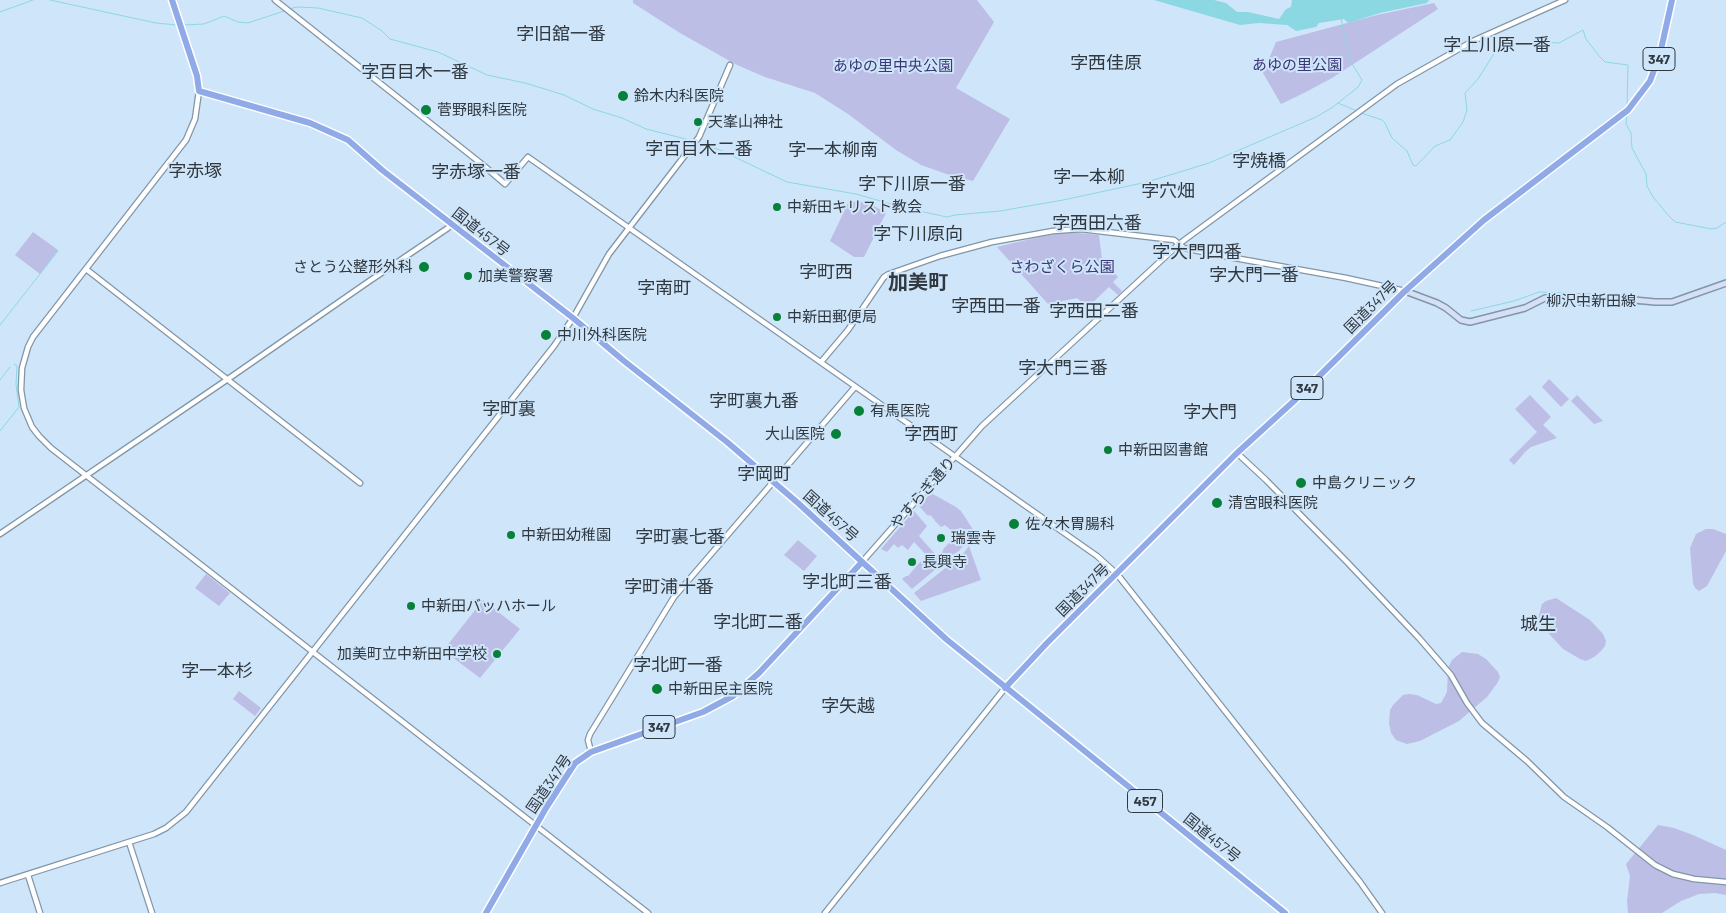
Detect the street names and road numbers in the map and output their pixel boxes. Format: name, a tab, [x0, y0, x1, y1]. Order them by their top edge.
road number: 347	[1643, 48, 1675, 70]
street label: 国道457号	[449, 204, 513, 260]
street label: 国道347号	[1341, 277, 1401, 337]
street label: 柳沢中新田線	[1546, 292, 1636, 310]
road number: 347	[1291, 376, 1323, 399]
street label: やすらぎ通り	[887, 453, 959, 533]
street label: 国道457号	[800, 487, 862, 545]
street label: 国道347号	[1053, 560, 1113, 620]
road number: 347	[643, 716, 675, 739]
street label: 国道347号	[523, 751, 575, 817]
road number: 457	[1128, 789, 1162, 812]
street label: 国道457号	[1180, 810, 1244, 866]

